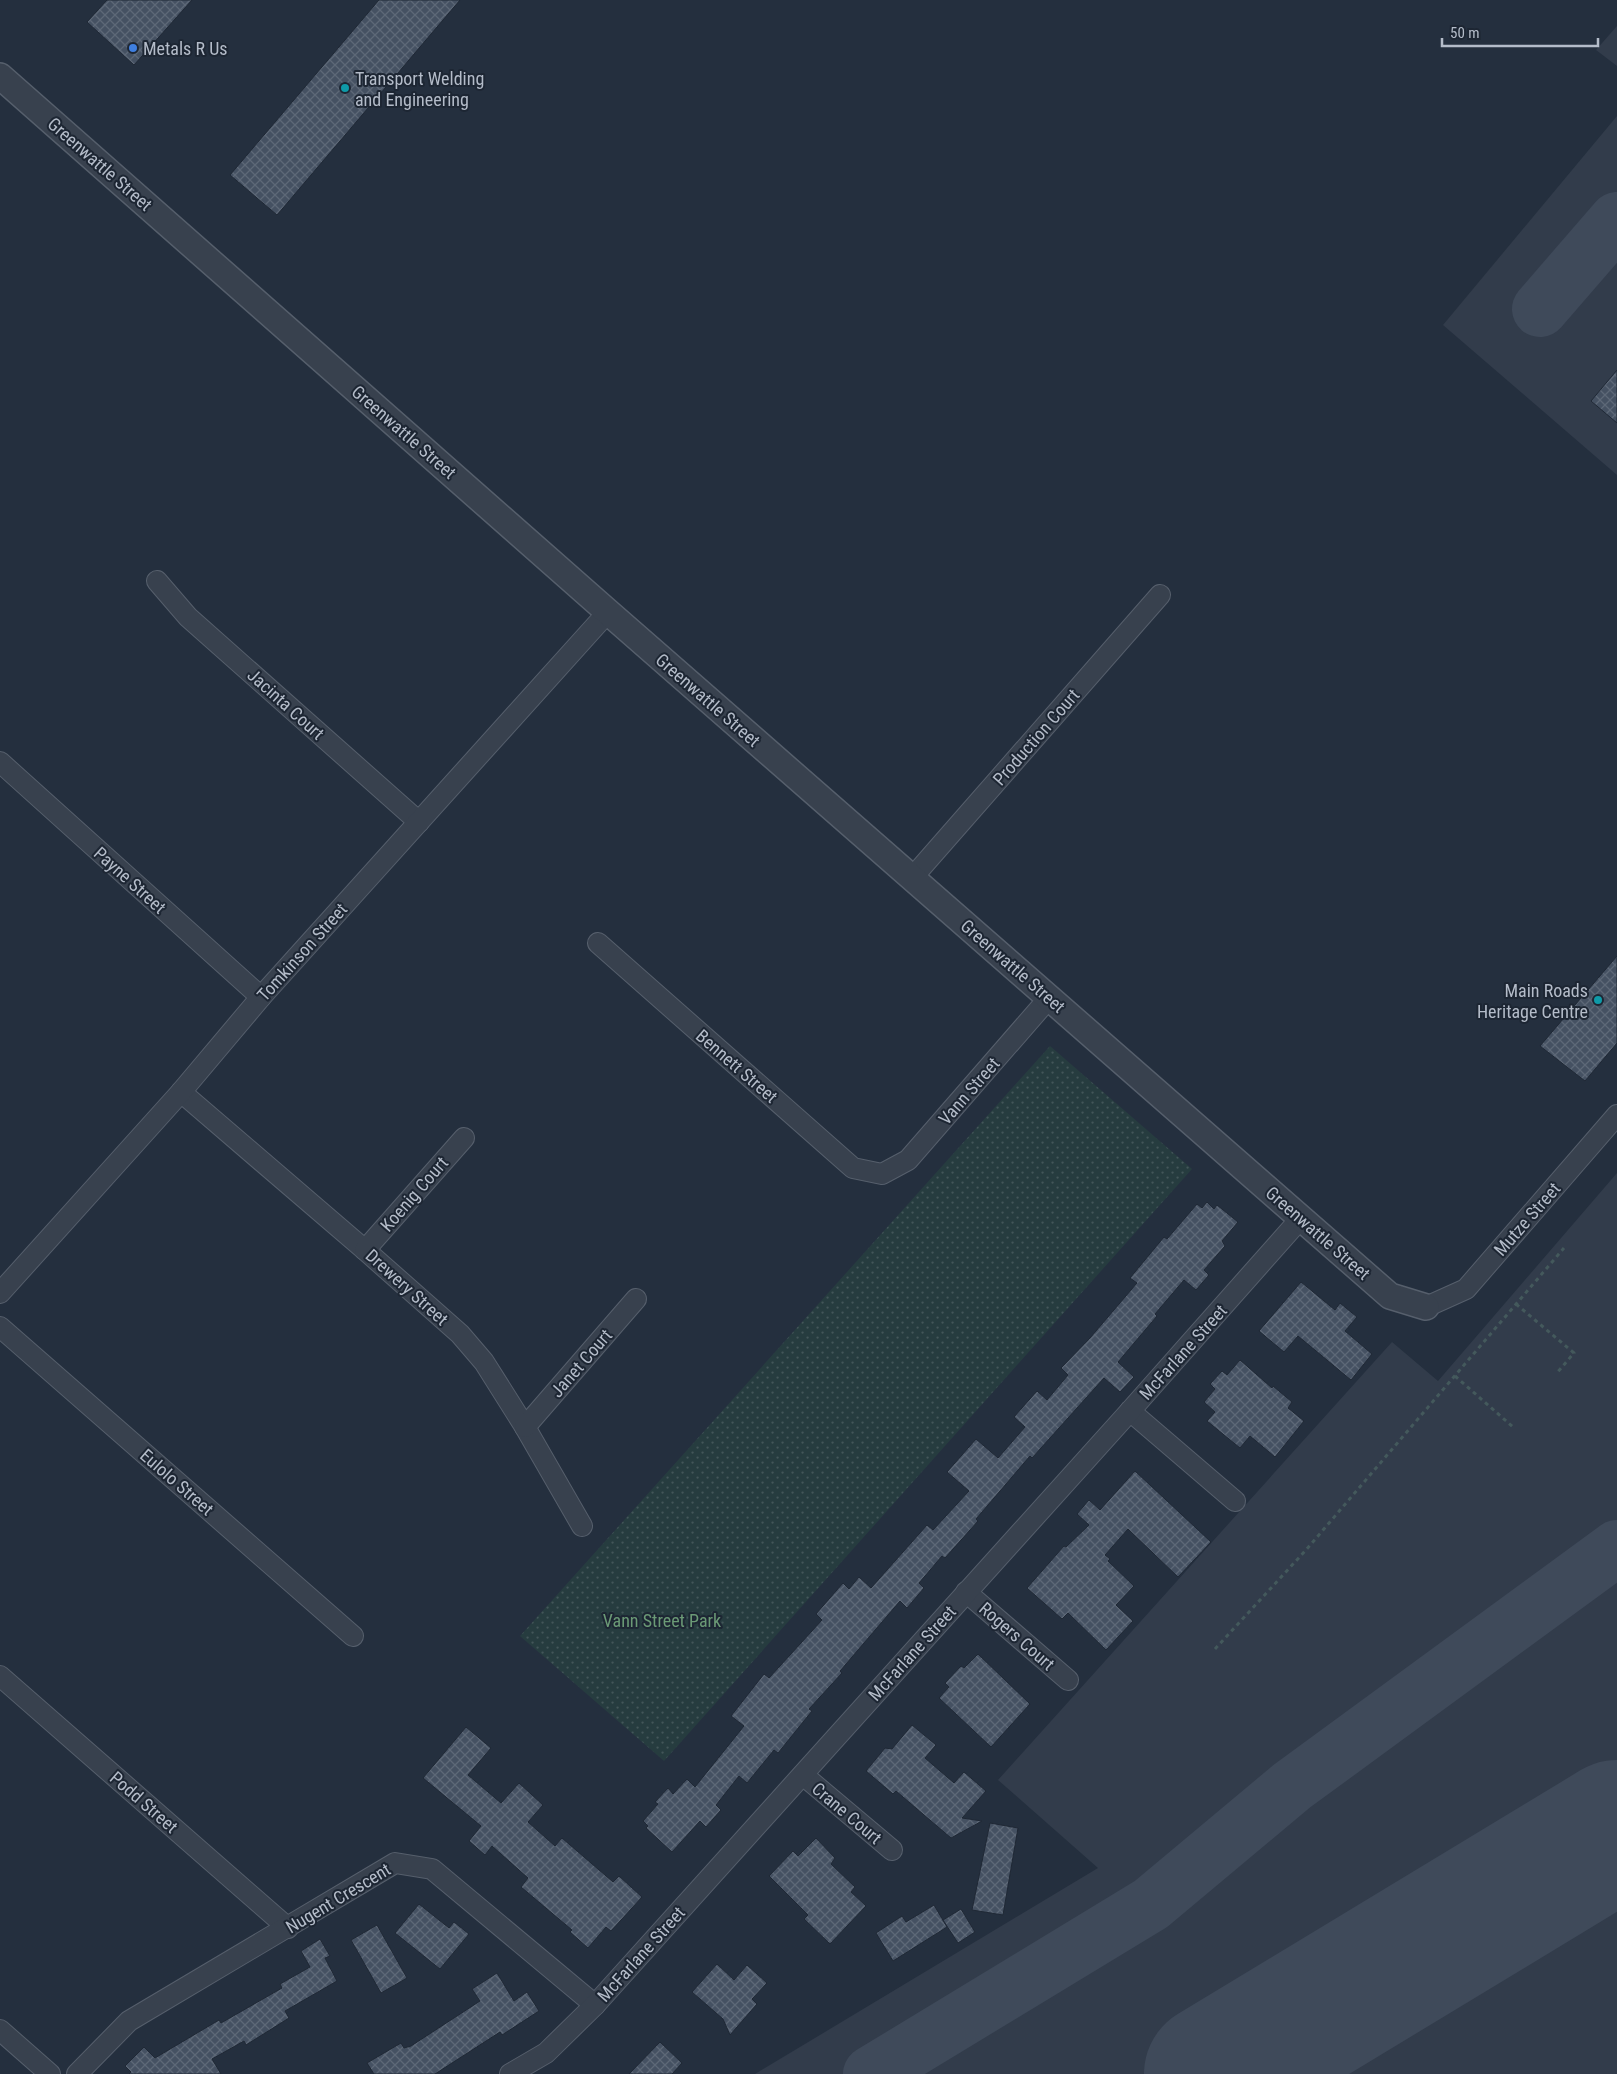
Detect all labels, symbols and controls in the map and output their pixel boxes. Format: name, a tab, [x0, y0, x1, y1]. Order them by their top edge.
scale bar	[1442, 15, 1598, 47]
text: 50 m	[1450, 24, 1480, 42]
place label: Metals R Us	[143, 38, 227, 59]
marker: Metals R Us	[127, 42, 139, 54]
place label: Transport Welding and Engineering	[355, 68, 484, 110]
marker: Transport Welding and Engineering	[339, 82, 351, 94]
street label: Greenwattle Street	[44, 113, 156, 215]
street label: Greenwattle Street	[348, 381, 460, 483]
street label: Greenwattle Street	[652, 649, 764, 751]
street label: Jacinta Court	[243, 664, 329, 744]
street label: Production Court	[988, 685, 1084, 789]
street label: Payne Street	[90, 842, 170, 918]
street label: Tomkinson Street	[253, 899, 351, 1005]
street label: Greenwattle Street	[957, 915, 1069, 1017]
place label: Main Roads Heritage Centre	[1477, 980, 1588, 1022]
marker: Main Roads Heritage Centre	[1592, 994, 1604, 1006]
street label: Bennett Street	[692, 1025, 782, 1107]
street label: Vann Street	[934, 1053, 1004, 1129]
street label: Koenig Court	[376, 1152, 452, 1236]
street label: Mutze Street	[1490, 1178, 1564, 1260]
street label: Greenwattle Street	[1262, 1182, 1374, 1284]
street label: Drewery Street	[361, 1245, 453, 1329]
street label: McFarlane Street	[1135, 1300, 1231, 1404]
street label: Janet Court	[546, 1325, 616, 1401]
street label: Eulolo Street	[136, 1445, 218, 1519]
street label: Rogers Court	[975, 1598, 1059, 1674]
street label: McFarlane Street	[864, 1601, 960, 1705]
park label: Vann Street Park	[603, 1610, 721, 1631]
street label: Podd Street	[106, 1767, 182, 1837]
street label: Crane Court	[808, 1778, 886, 1848]
street label: Nugent Crescent	[282, 1859, 394, 1937]
street label: McFarlane Street	[593, 1902, 689, 2006]

